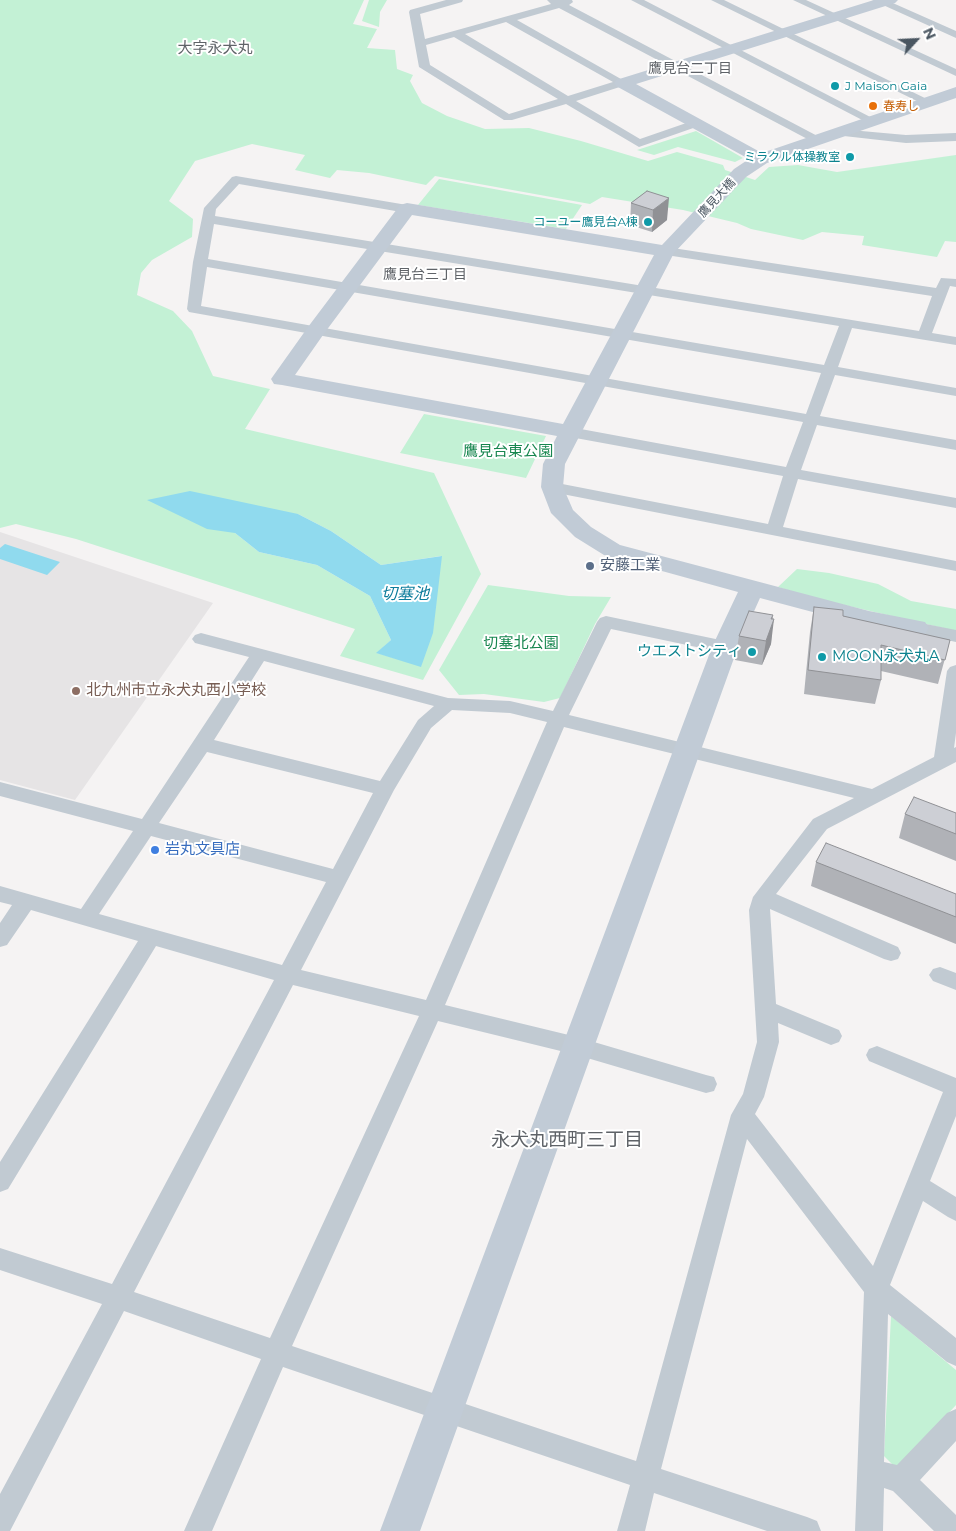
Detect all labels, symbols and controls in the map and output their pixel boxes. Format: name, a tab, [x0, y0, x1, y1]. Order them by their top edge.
north arrow	[891, 15, 941, 65]
text: N	[919, 25, 940, 43]
district label: 大字永犬丸	[178, 40, 252, 58]
district label: 鷹見台二丁目	[648, 61, 732, 77]
place label: J Maison Gaia	[845, 79, 927, 93]
marker: J Maison Gaia	[829, 80, 841, 92]
place label: 春寿し	[883, 99, 919, 113]
marker: 春寿し	[867, 100, 879, 112]
place label: ミラクル体操教室	[744, 150, 840, 164]
marker: ミラクル体操教室	[844, 151, 856, 163]
street label: 鷹見大橋	[695, 176, 739, 220]
place label: コーユー鷹見台A棟	[533, 215, 638, 229]
marker: コーユー鷹見台A棟	[642, 216, 654, 228]
district label: 鷹見台三丁目	[383, 267, 467, 283]
park label: 鷹見台東公園	[463, 443, 553, 461]
place label: 安藤工業	[600, 557, 660, 575]
marker: 安藤工業	[584, 560, 596, 572]
water label: 切塞池	[381, 584, 429, 604]
park label: 切塞北公園	[484, 635, 558, 653]
place label: ウエストシティ	[637, 643, 742, 661]
marker: ウエストシティ	[746, 646, 758, 658]
place label: MOON永犬丸A	[832, 648, 939, 666]
marker: MOON永犬丸A	[816, 651, 828, 663]
place label: 北九州市立永犬丸西小学校	[86, 682, 266, 700]
marker: 北九州市立永犬丸西小学校	[70, 685, 82, 697]
place label: 岩丸文具店	[165, 841, 240, 859]
marker: 岩丸文具店	[149, 844, 161, 856]
district label: 永犬丸西町三丁目	[491, 1129, 643, 1151]

